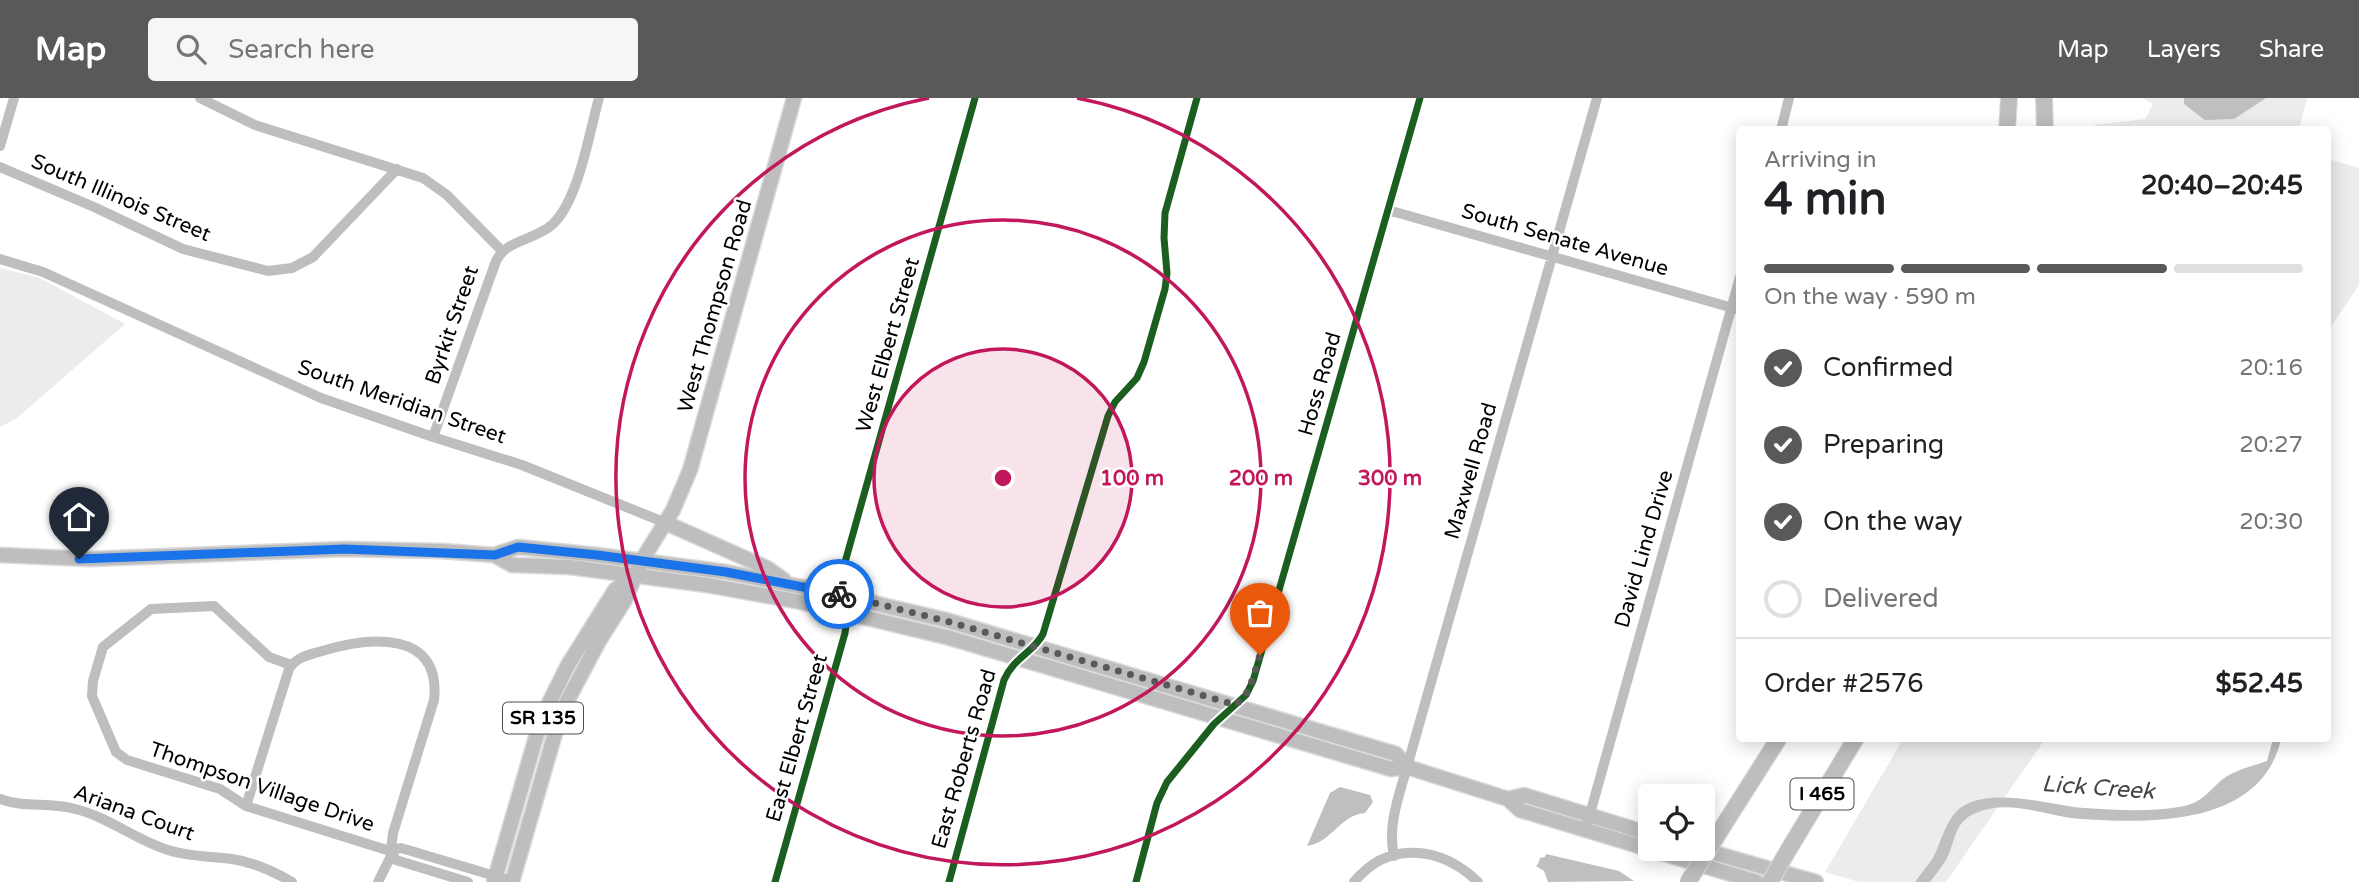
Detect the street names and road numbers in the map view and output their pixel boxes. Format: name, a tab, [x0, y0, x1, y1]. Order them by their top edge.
street label: South Illinois Street	[27, 149, 215, 247]
street label: West Thompson Road	[673, 197, 757, 415]
street label: South Senate Avenue	[1459, 198, 1672, 282]
street label: West Elbert Street	[851, 255, 925, 435]
street label: Byrkit Street	[420, 262, 484, 388]
street label: Hoss Road	[1293, 329, 1347, 439]
street label: South Meridian Street	[295, 355, 509, 449]
street label: Maxwell Road	[1440, 400, 1502, 542]
street label: David Lind Drive	[1610, 467, 1678, 631]
street label: East Elbert Street	[761, 651, 833, 825]
street label: East Roberts Road	[926, 666, 1002, 852]
road number: SR 135	[503, 702, 583, 734]
street label: Thompson Village Drive	[146, 737, 378, 837]
road number: I 465	[1790, 778, 1854, 810]
street label: Ariana Court	[70, 780, 198, 846]

